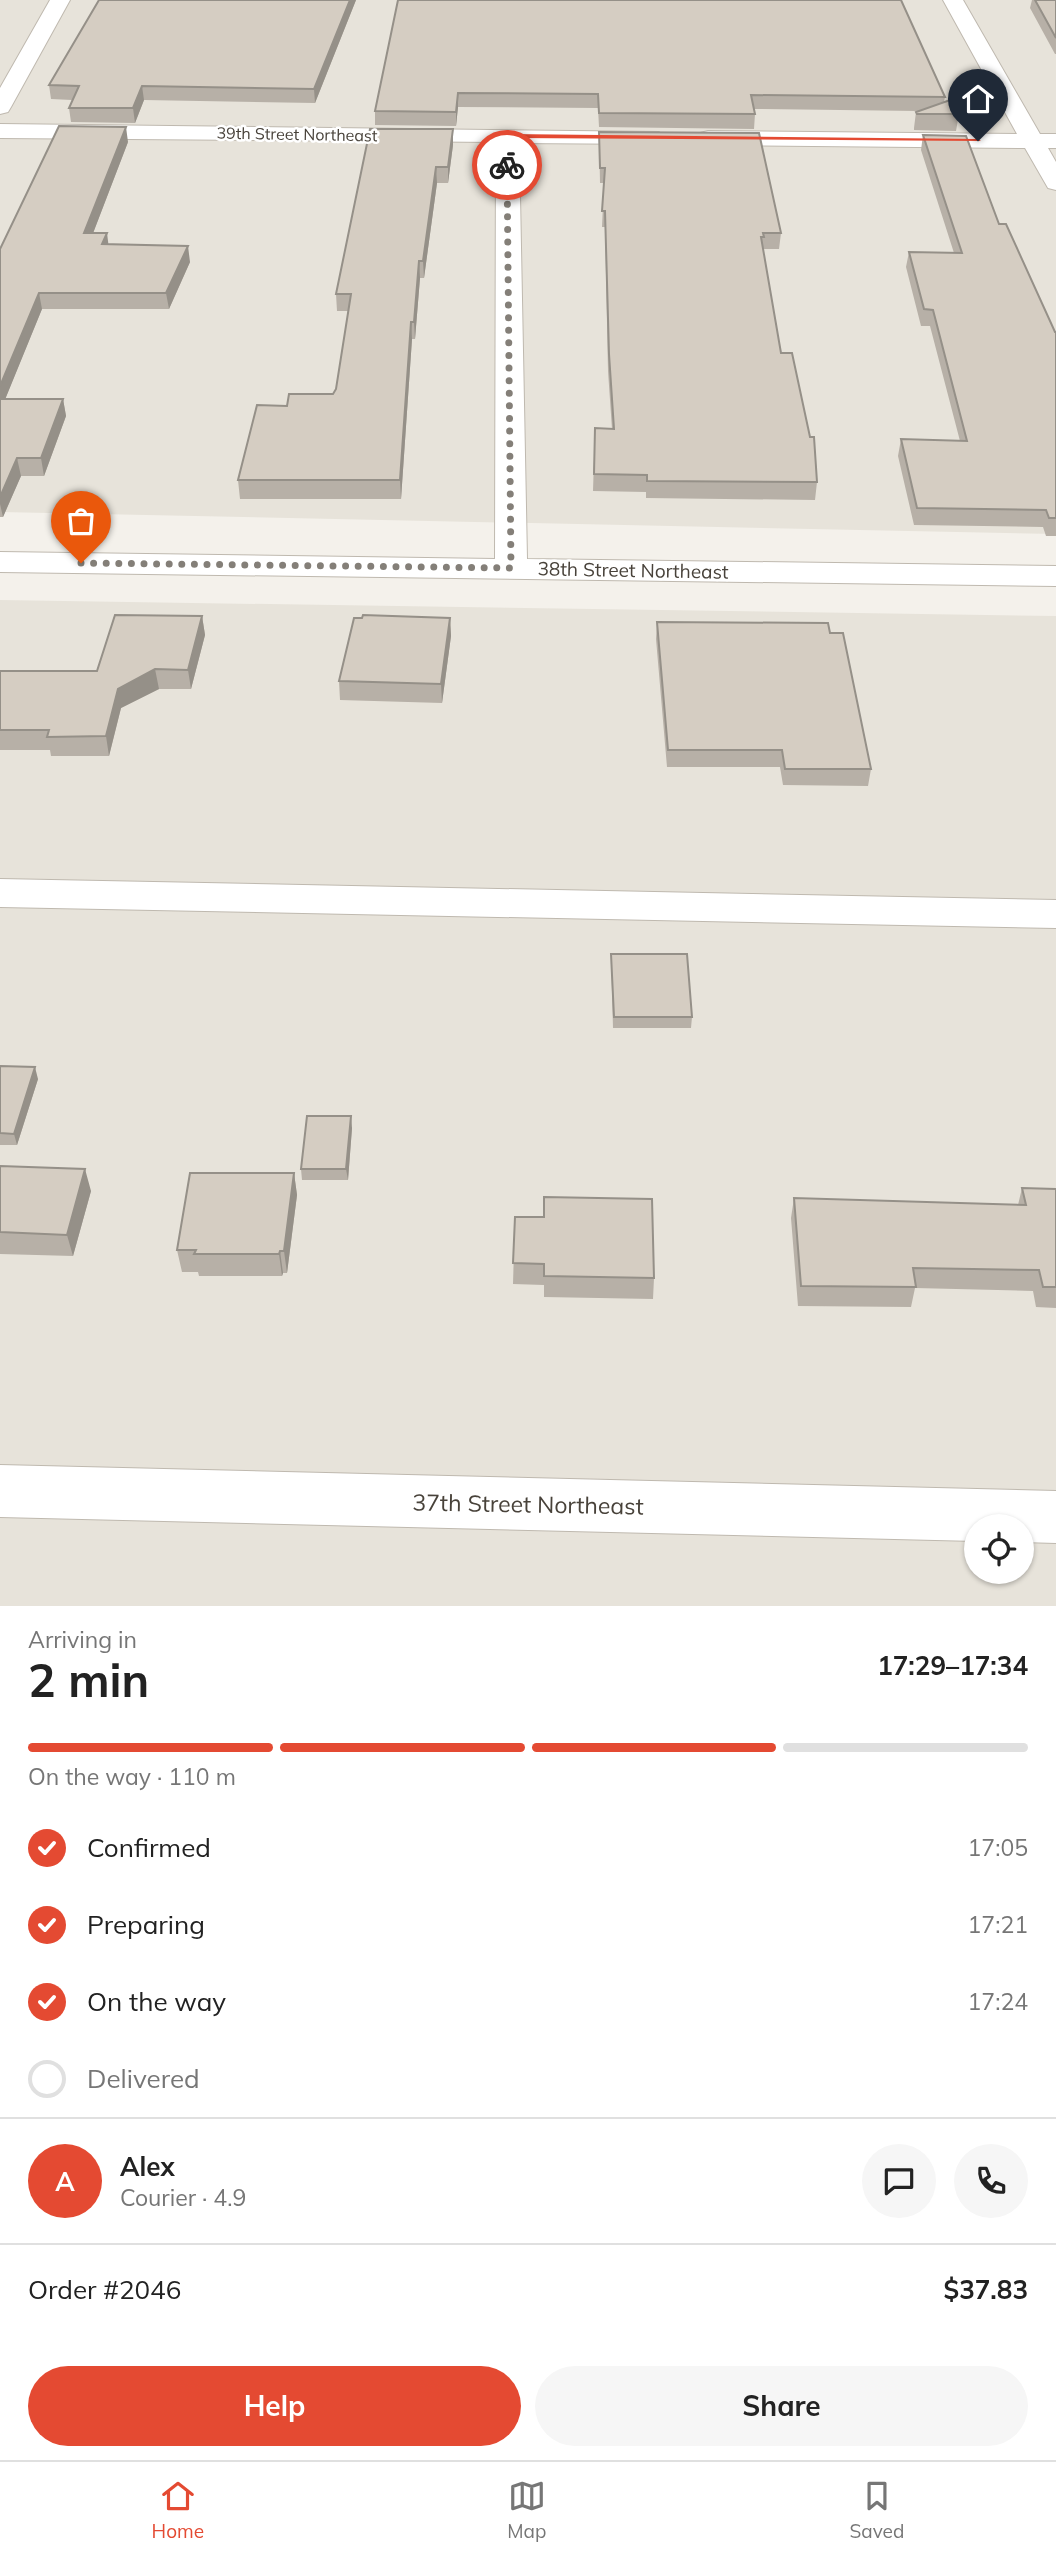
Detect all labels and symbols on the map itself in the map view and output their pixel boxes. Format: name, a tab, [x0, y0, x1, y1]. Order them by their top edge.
pin	[948, 69, 1008, 141]
street label: 39th Street Northeast	[216, 123, 378, 145]
courier	[472, 130, 542, 200]
pin	[51, 491, 111, 563]
street label: 38th Street Northeast	[537, 556, 729, 584]
street label: 37th Street Northeast	[412, 1487, 644, 1521]

